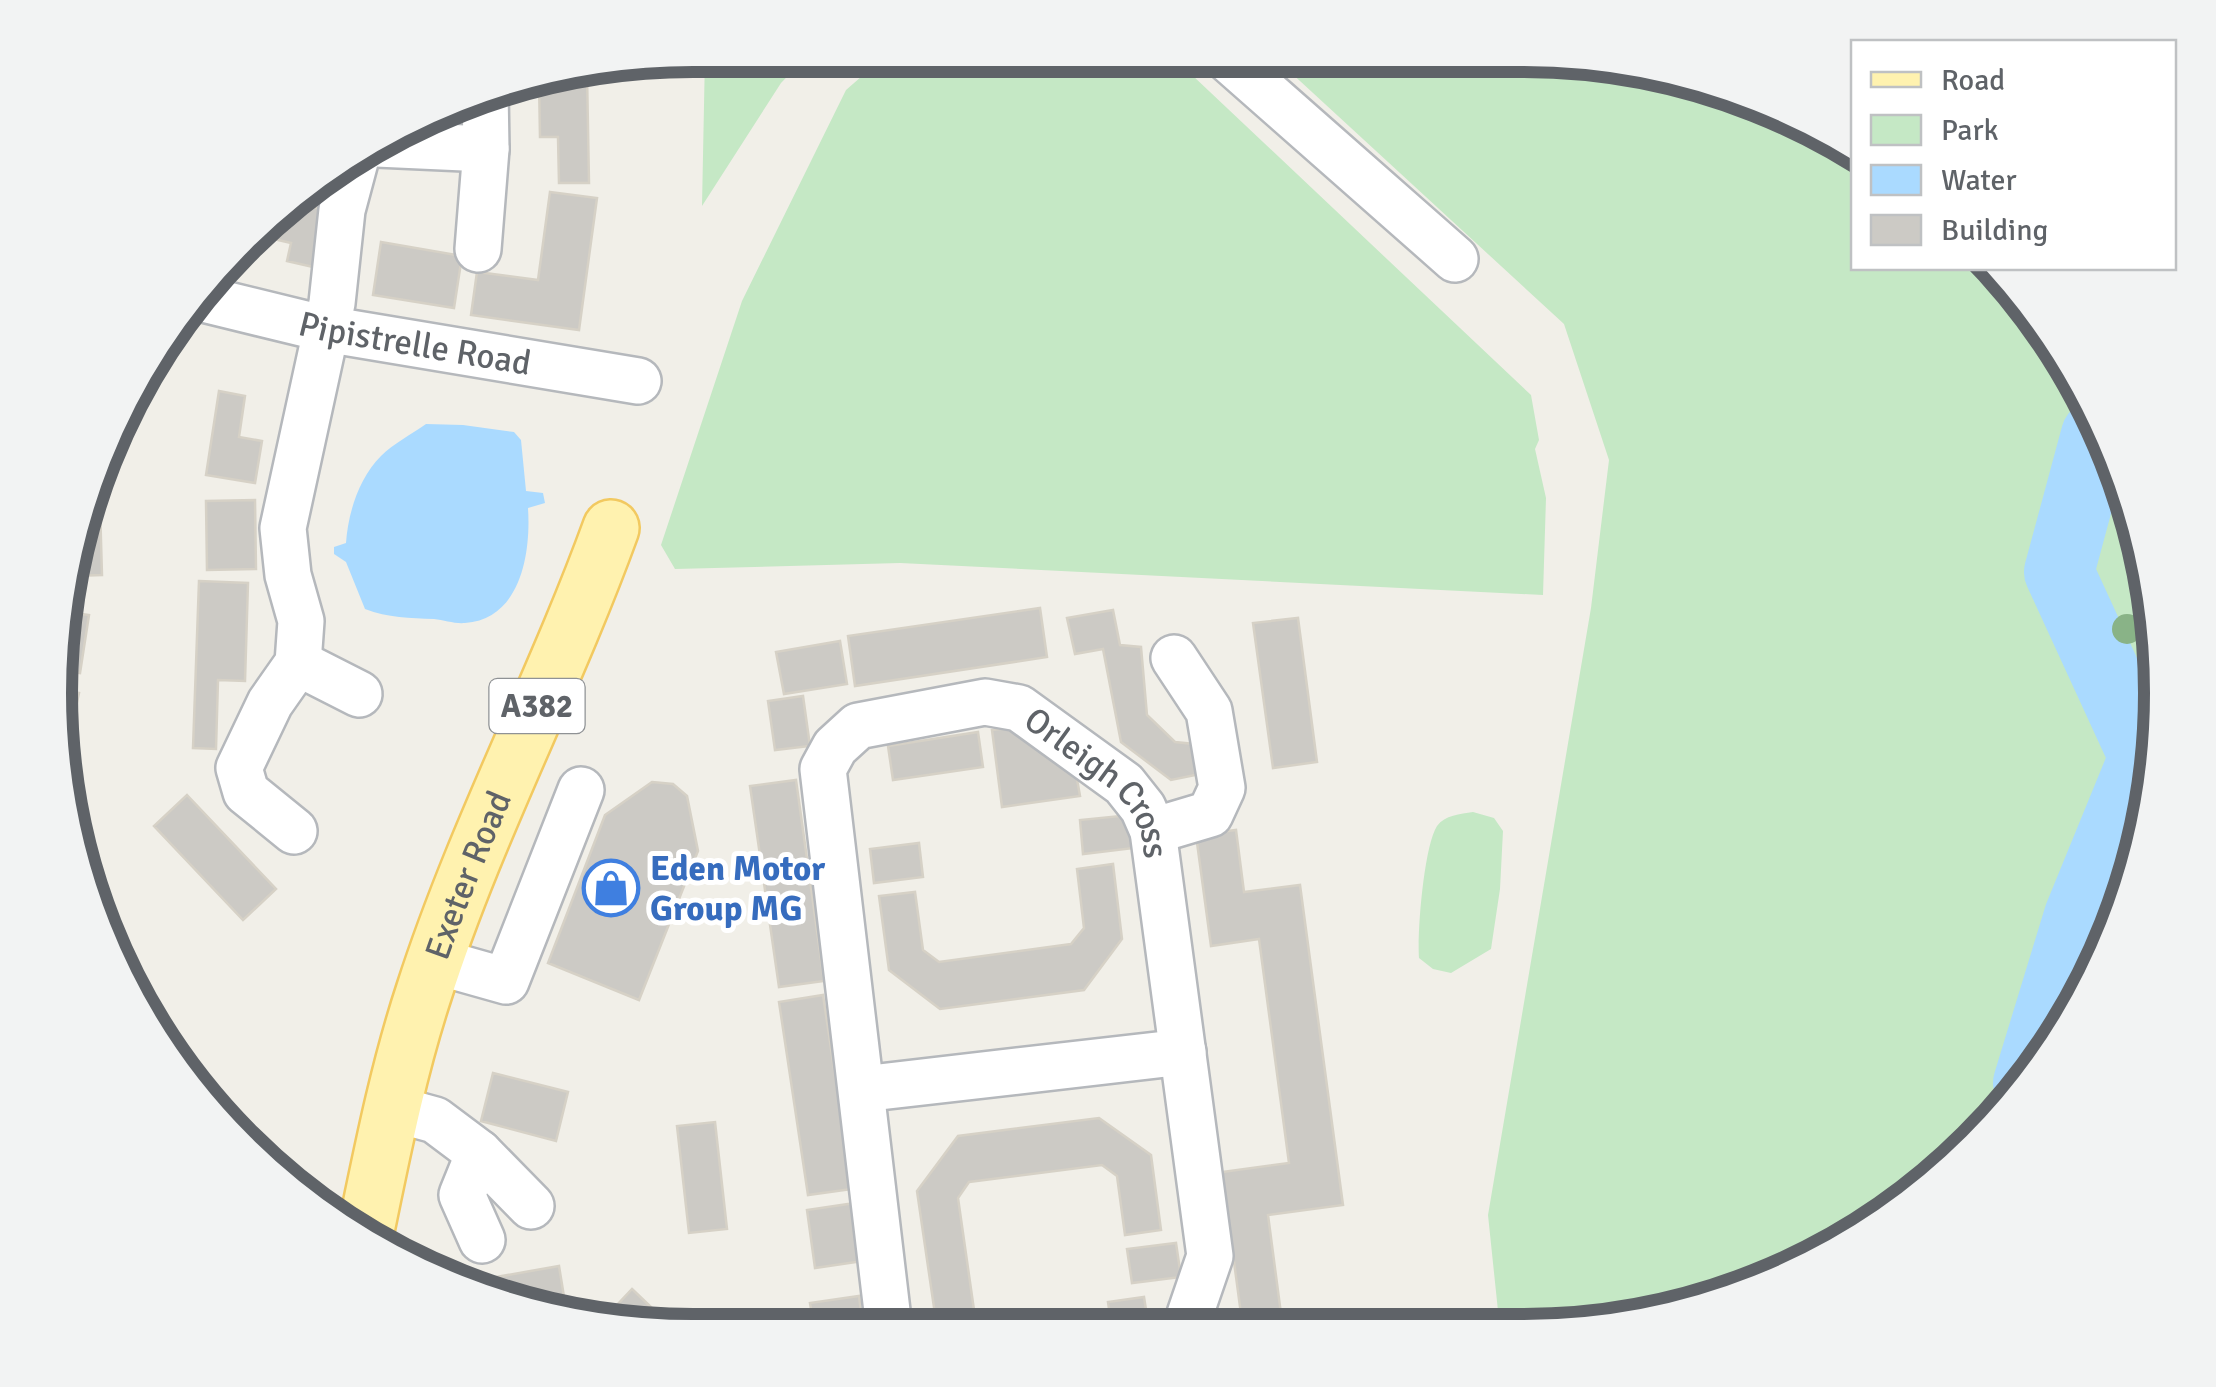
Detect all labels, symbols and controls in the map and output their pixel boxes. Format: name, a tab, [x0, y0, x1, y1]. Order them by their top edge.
legend	[1851, 40, 2176, 270]
text: Road	[1941, 62, 2005, 99]
text: Park	[1941, 112, 1999, 149]
text: Water	[1941, 162, 2017, 199]
text: Building	[1941, 212, 2048, 249]
street label: Pipistrelle Road	[294, 302, 534, 384]
road number: A382	[490, 679, 584, 733]
street label: Orleigh Cross	[1016, 698, 1178, 861]
street label: Exeter Road	[415, 784, 521, 965]
place label: Eden Motor Group MG	[650, 847, 825, 930]
shop icon: Eden Motor Group MG	[581, 858, 641, 918]

